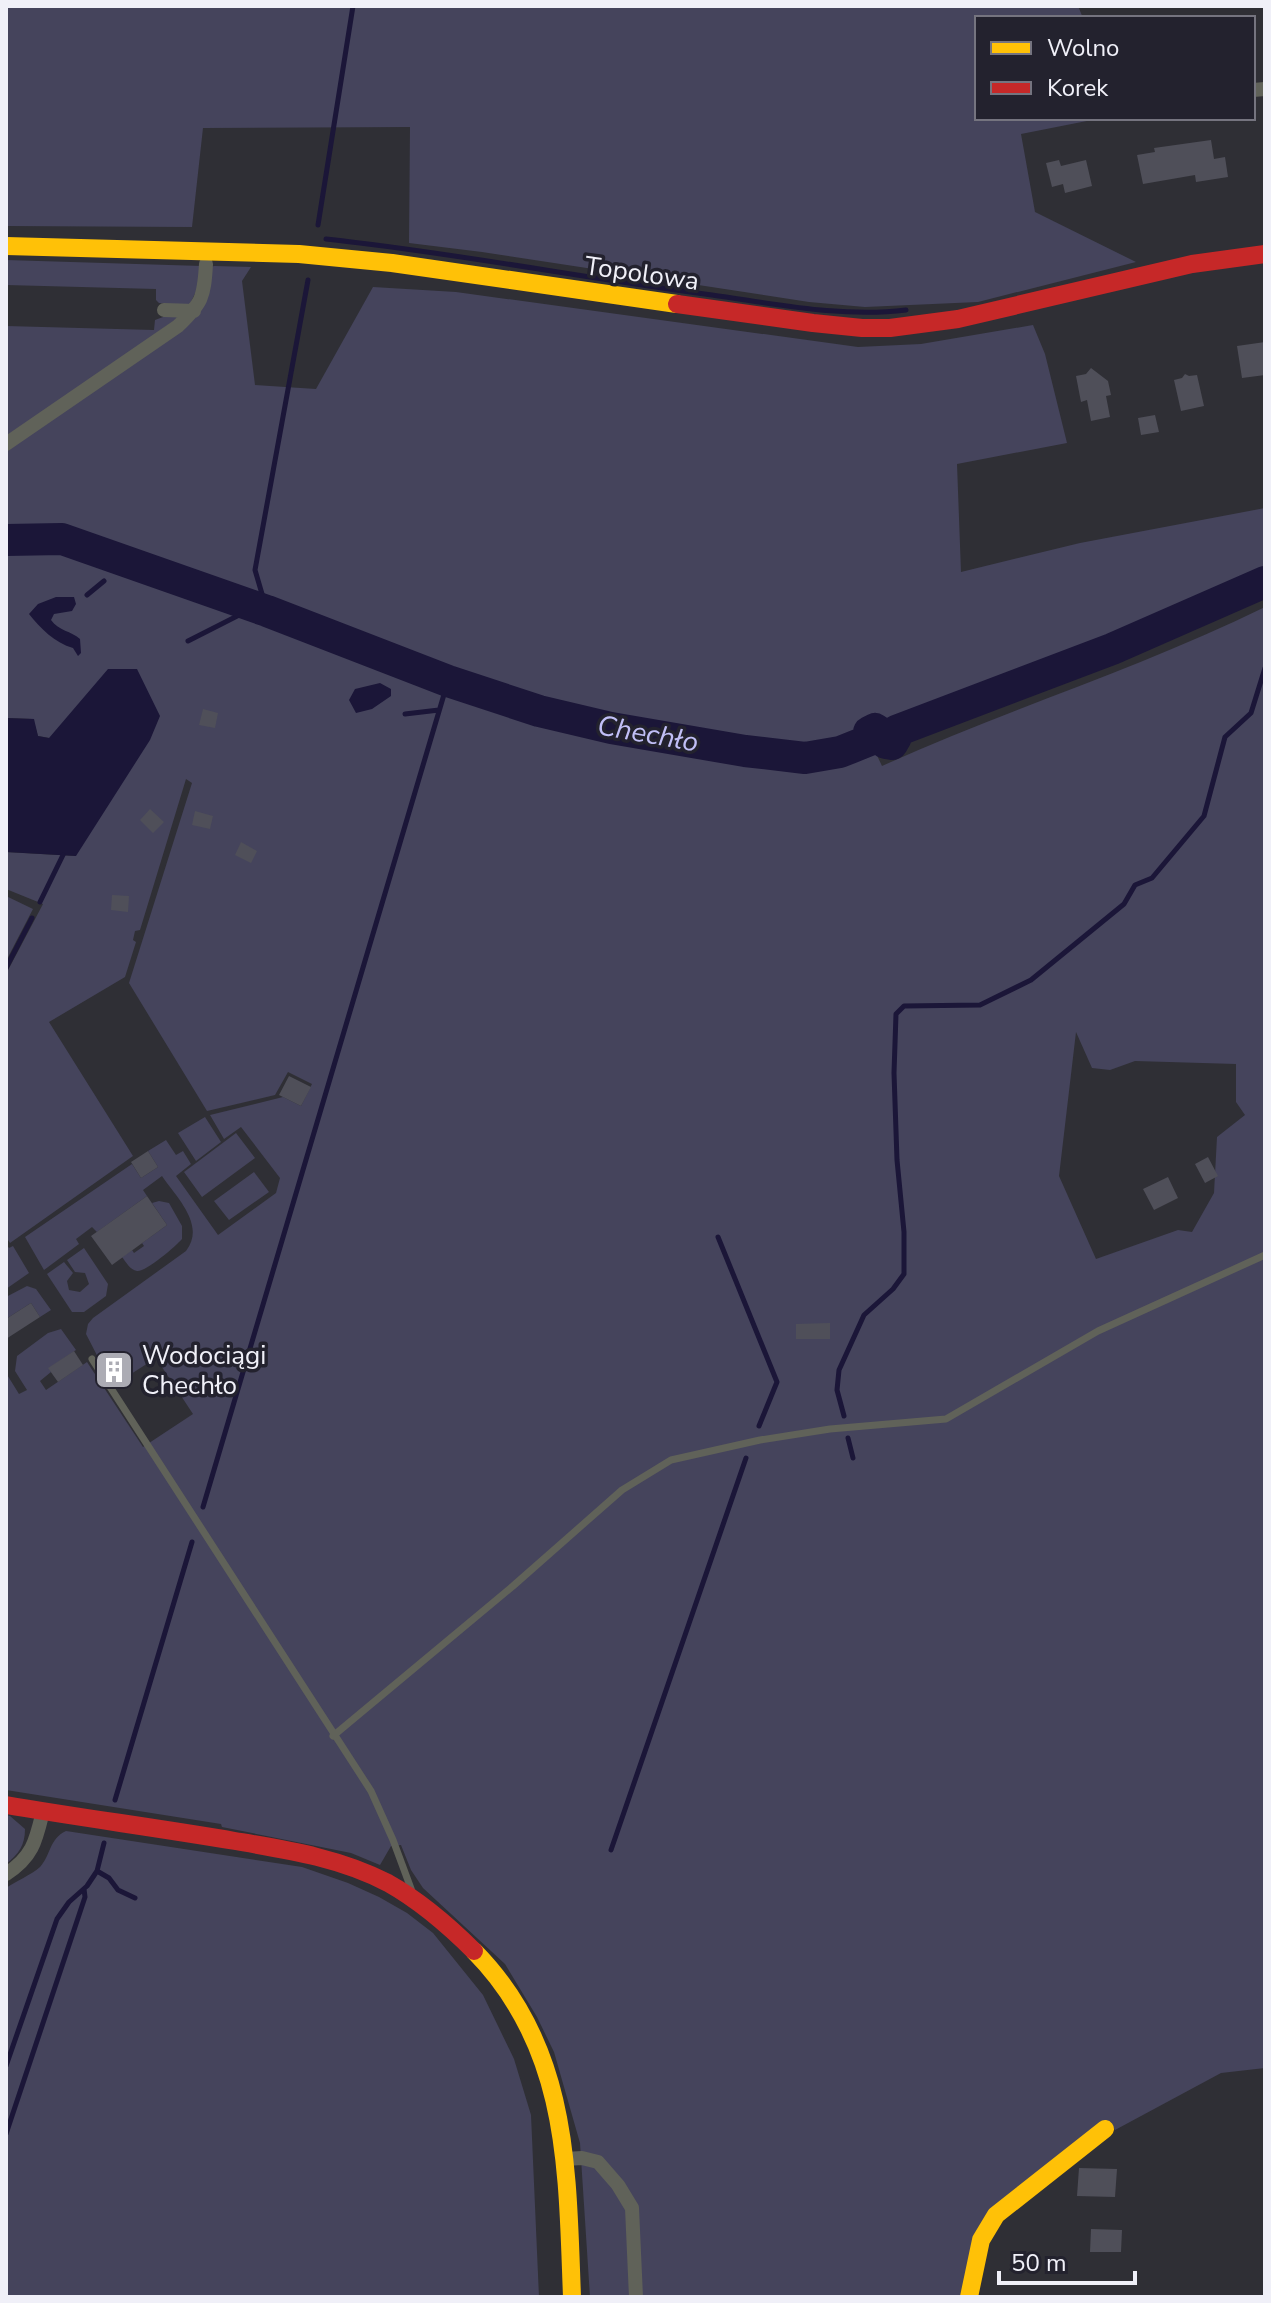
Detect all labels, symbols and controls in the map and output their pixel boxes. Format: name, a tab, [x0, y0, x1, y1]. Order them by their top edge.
legend	[975, 16, 1255, 120]
text: Wolno	[1047, 32, 1119, 64]
text: Korek	[1047, 72, 1109, 104]
street label: Topolowa	[583, 248, 701, 299]
water label: Chechło	[594, 706, 701, 762]
place label: Wodociągi Chechło	[142, 1338, 266, 1403]
building icon: Wodociągi Chechło	[93, 1349, 135, 1391]
scale bar	[999, 2235, 1135, 2285]
text: 50 m	[1011, 2247, 1067, 2279]

